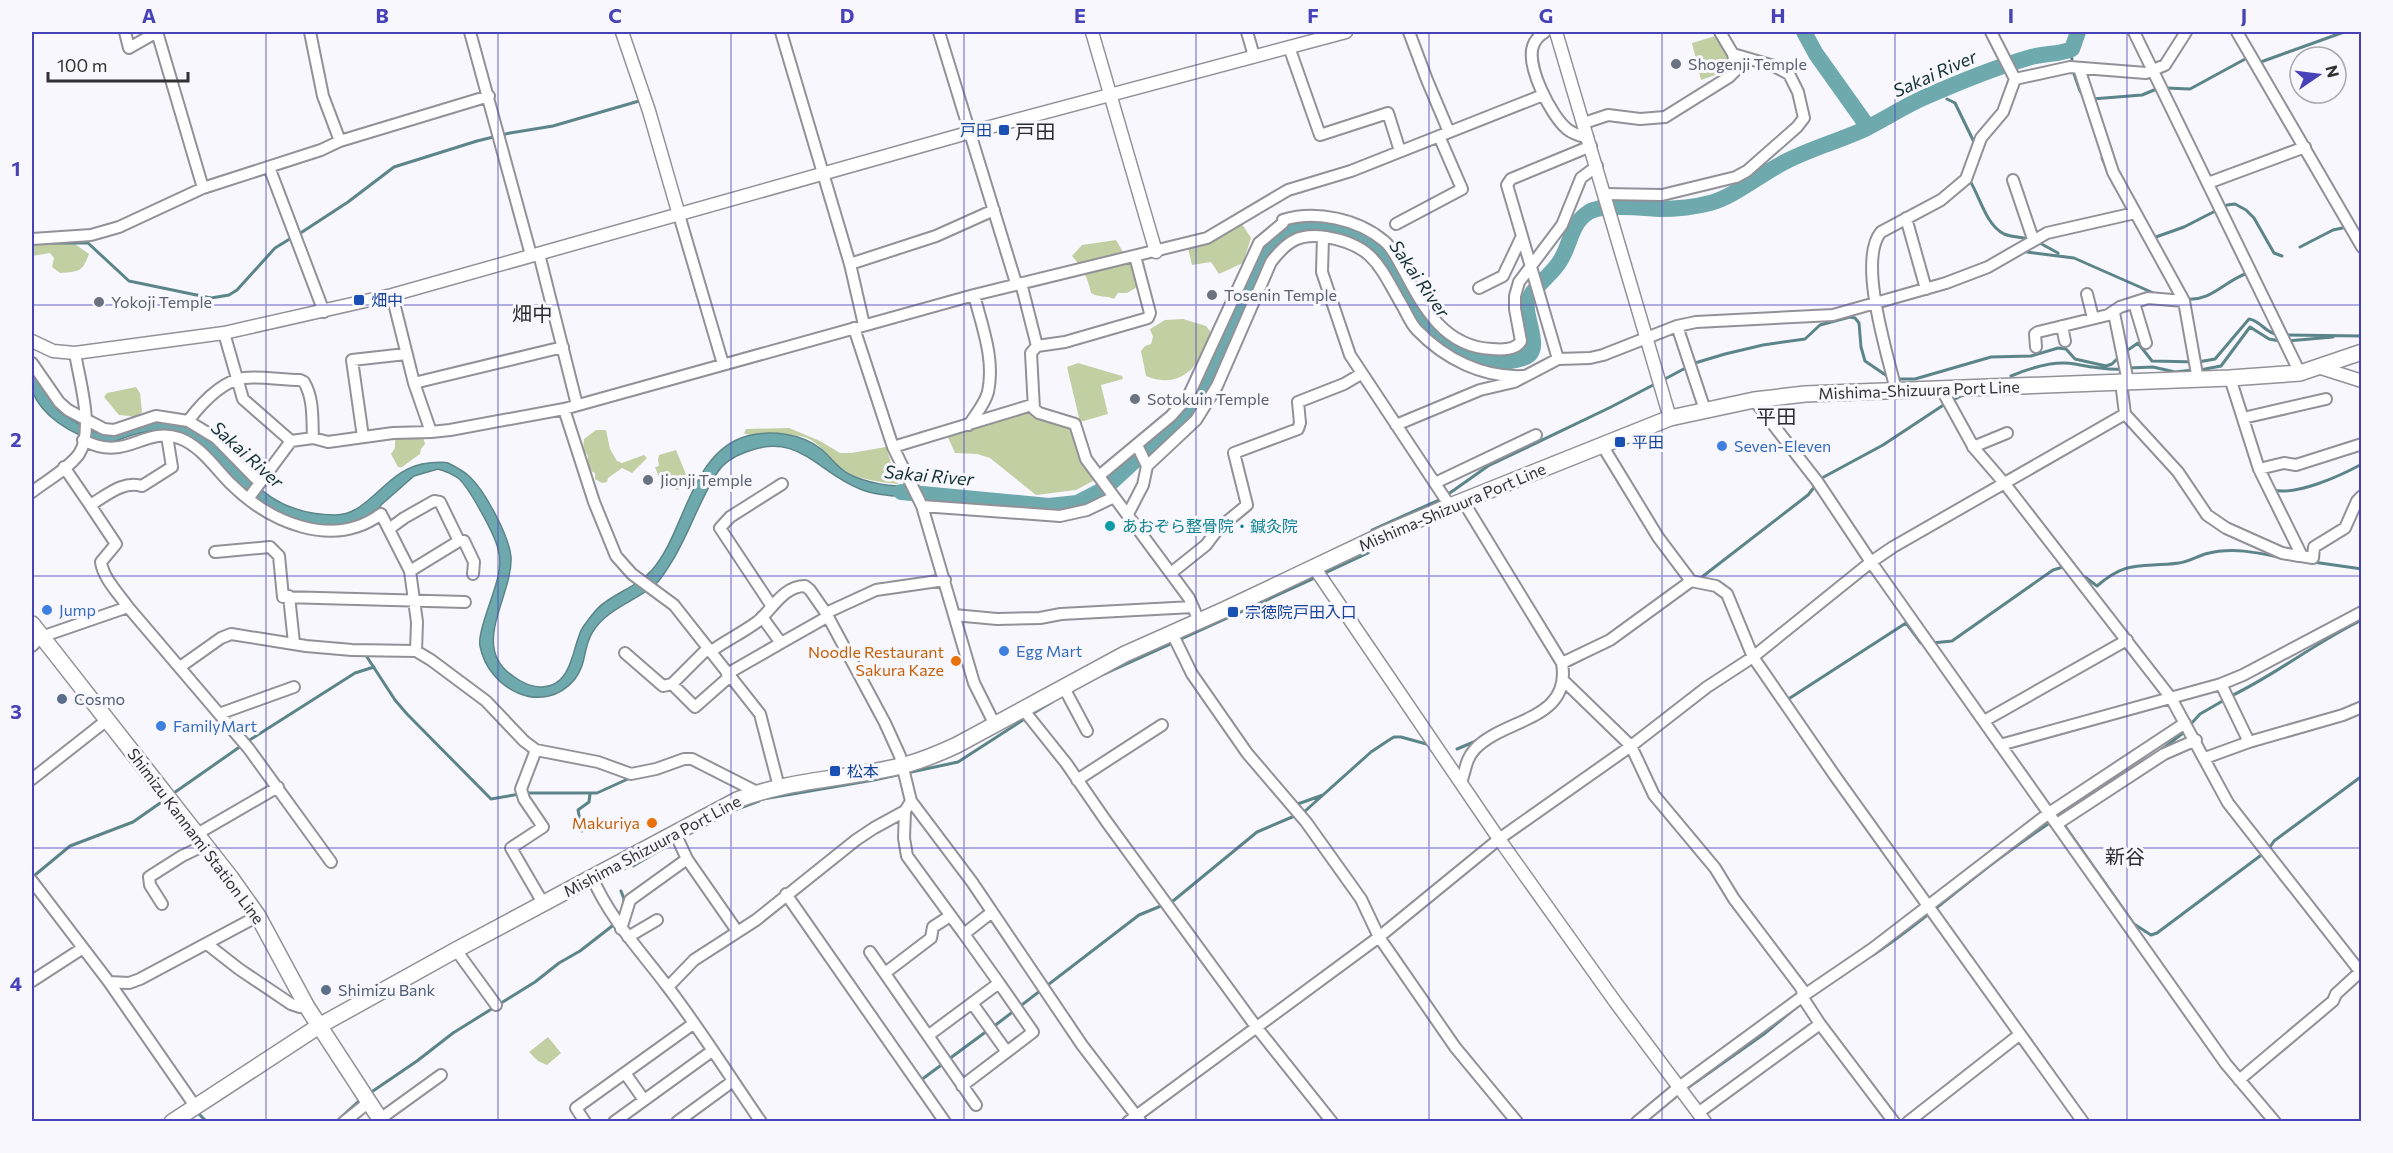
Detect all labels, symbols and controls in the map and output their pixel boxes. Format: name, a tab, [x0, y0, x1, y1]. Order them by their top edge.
text: A	[142, 3, 156, 27]
text: B	[375, 3, 389, 27]
text: C	[608, 3, 622, 27]
text: D	[840, 3, 854, 27]
text: E	[1074, 3, 1086, 27]
text: F	[1307, 3, 1319, 27]
text: G	[1539, 3, 1553, 27]
text: H	[1771, 3, 1786, 27]
text: I	[2008, 3, 2014, 27]
text: J	[2241, 3, 2247, 27]
water label: Sakai River	[1889, 44, 1981, 101]
scale bar	[48, 45, 188, 83]
north arrow	[2288, 45, 2348, 105]
text: 100 m	[57, 54, 107, 76]
place label: Shogenji Temple	[1688, 54, 1807, 73]
marker: Shogenji Temple	[1669, 57, 1683, 71]
text: N	[2322, 63, 2344, 79]
district label: 戸田	[1015, 119, 1055, 143]
place label: 戸田	[960, 120, 992, 139]
marker: 戸田	[997, 123, 1011, 137]
text: 1	[11, 156, 21, 180]
water label: Sakai River	[1385, 235, 1455, 322]
place label: Tosenin Temple	[1224, 285, 1337, 304]
marker: Tosenin Temple	[1205, 288, 1219, 302]
place label: 畑中	[371, 290, 403, 309]
place label: Yokoji Temple	[111, 292, 212, 311]
marker: 畑中	[352, 293, 366, 307]
marker: Yokoji Temple	[92, 295, 106, 309]
district label: 畑中	[512, 301, 552, 325]
street label: Mishima-Shizuura Port Line	[1818, 376, 2020, 403]
place label: Sotokuin Temple	[1147, 389, 1269, 408]
marker: Sotokuin Temple	[1128, 392, 1142, 406]
district label: 平田	[1756, 404, 1796, 428]
water label: Sakai River	[207, 416, 289, 493]
text: 2	[10, 427, 22, 451]
place label: 平田	[1632, 432, 1664, 451]
marker: 平田	[1613, 435, 1627, 449]
place label: Seven-Eleven	[1734, 436, 1831, 455]
marker: Seven-Eleven	[1715, 439, 1729, 453]
street label: Mishima-Shizuura Port Line	[1355, 458, 1548, 555]
water label: Sakai River	[884, 460, 975, 490]
place label: Jionji Temple	[660, 470, 752, 489]
marker: Jionji Temple	[641, 473, 655, 487]
place label: あおぞら整骨院・鍼灸院	[1122, 516, 1298, 535]
marker: あおぞら整骨院・鍼灸院	[1103, 519, 1117, 533]
place label: Jump	[59, 600, 96, 619]
place label: 宗徳院戸田入口	[1245, 602, 1357, 621]
marker: Jump	[40, 603, 54, 617]
marker: 宗徳院戸田入口	[1226, 605, 1240, 619]
place label: Egg Mart	[1016, 641, 1083, 660]
place label: Noodle Restaurant Sakura Kaze	[808, 642, 944, 679]
marker: Egg Mart	[997, 644, 1011, 658]
marker: Noodle Restaurant Sakura Kaze	[949, 654, 963, 668]
place label: Cosmo	[74, 689, 125, 708]
marker: Cosmo	[55, 692, 69, 706]
text: 3	[10, 699, 22, 723]
place label: FamilyMart	[173, 716, 258, 735]
marker: FamilyMart	[154, 719, 168, 733]
street label: Shimizu Kannami Station Line	[124, 744, 269, 927]
place label: 松本	[847, 761, 879, 780]
marker: 松本	[828, 764, 842, 778]
street label: Mishima Shizuura Port Line	[560, 791, 744, 900]
place label: Makuriya	[572, 813, 640, 832]
marker: Makuriya	[645, 816, 659, 830]
district label: 新谷	[2105, 844, 2145, 868]
text: 4	[10, 971, 22, 995]
place label: Shimizu Bank	[338, 980, 436, 999]
marker: Shimizu Bank	[319, 983, 333, 997]

